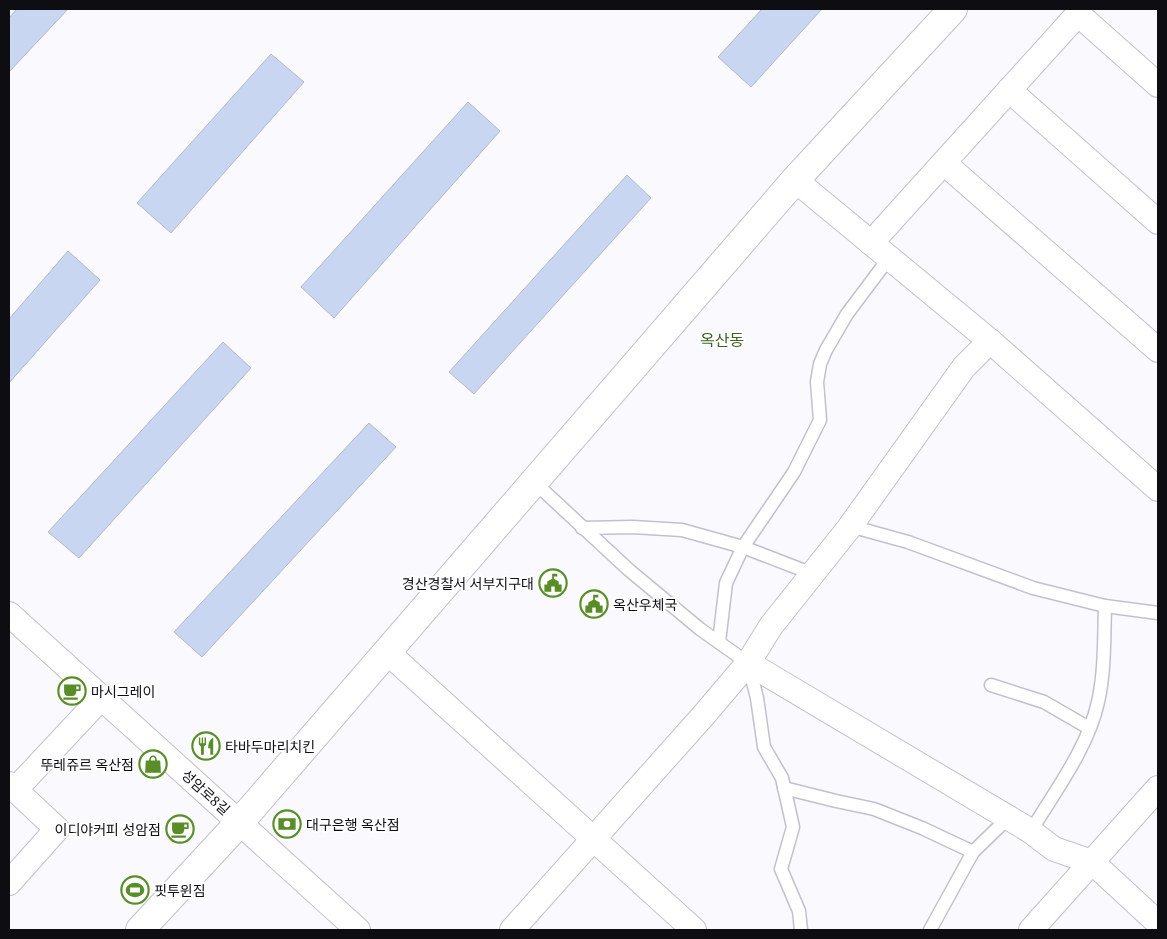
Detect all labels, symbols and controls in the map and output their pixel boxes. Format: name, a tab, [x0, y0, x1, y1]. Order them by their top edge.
district label: 옥산동	[700, 329, 744, 351]
public building icon: 경산경찰서 서부지구대	[538, 568, 568, 598]
place label: 경산경찰서 서부지구대	[402, 574, 534, 593]
public building icon: 옥산우체국	[579, 589, 609, 619]
place label: 옥산우체국	[613, 595, 678, 614]
cafe icon: 마시그레이	[57, 676, 87, 706]
place label: 마시그레이	[91, 682, 155, 701]
restaurant icon: 타바두마리치킨	[191, 731, 221, 761]
place label: 타바두마리치킨	[225, 737, 315, 756]
shop icon: 뚜레쥬르 옥산점	[138, 749, 168, 779]
place label: 뚜레쥬르 옥산점	[40, 755, 134, 774]
street label: 성암로8길	[178, 765, 234, 819]
bank icon: 대구은행 옥산점	[272, 809, 302, 839]
cafe icon: 이디야커피 성암점	[165, 814, 195, 844]
place label: 대구은행 옥산점	[306, 815, 400, 834]
place label: 이디야커피 성암점	[55, 820, 161, 839]
sports icon: 핏투윈짐	[120, 875, 150, 905]
place label: 핏투윈짐	[154, 881, 206, 900]

